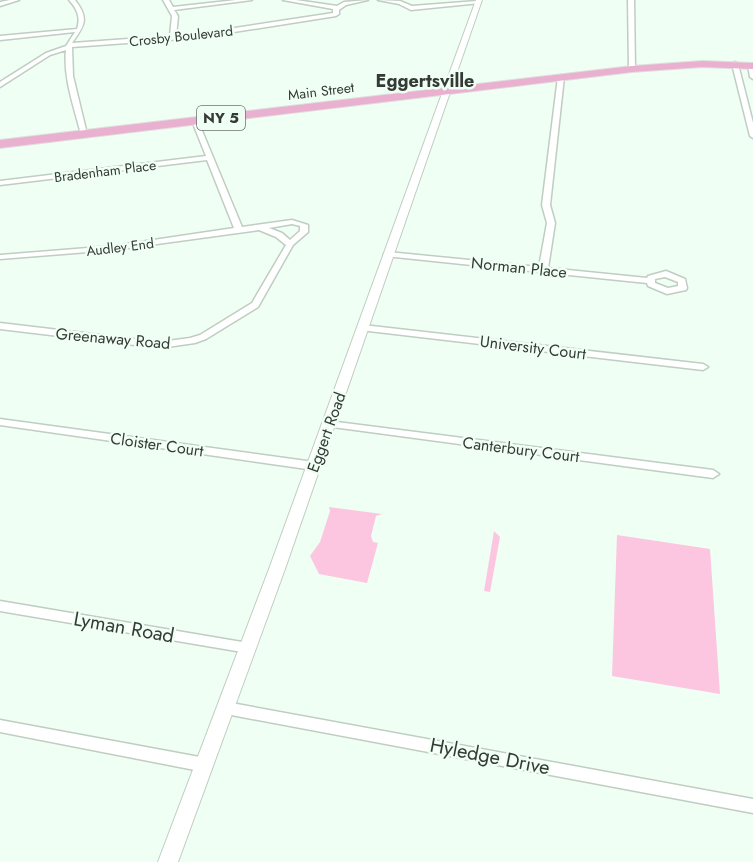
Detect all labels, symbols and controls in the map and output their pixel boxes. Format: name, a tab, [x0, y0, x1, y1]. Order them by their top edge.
street label: Crosby Boulevard	[128, 21, 234, 51]
district label: Eggertsville	[376, 68, 474, 94]
street label: Main Street	[287, 77, 356, 105]
road number: NY 5	[197, 106, 245, 130]
street label: Bradenham Place	[53, 155, 157, 187]
street label: Audley End	[85, 233, 155, 261]
street label: Norman Place	[470, 251, 568, 284]
street label: Greenaway Road	[55, 322, 171, 355]
street label: University Court	[479, 330, 588, 365]
street label: Eggert Road	[301, 389, 352, 476]
street label: Cloister Court	[109, 427, 205, 462]
street label: Canterbury Court	[461, 431, 581, 468]
street label: Lyman Road	[71, 604, 176, 651]
street label: Hyledge Drive	[427, 731, 552, 782]

